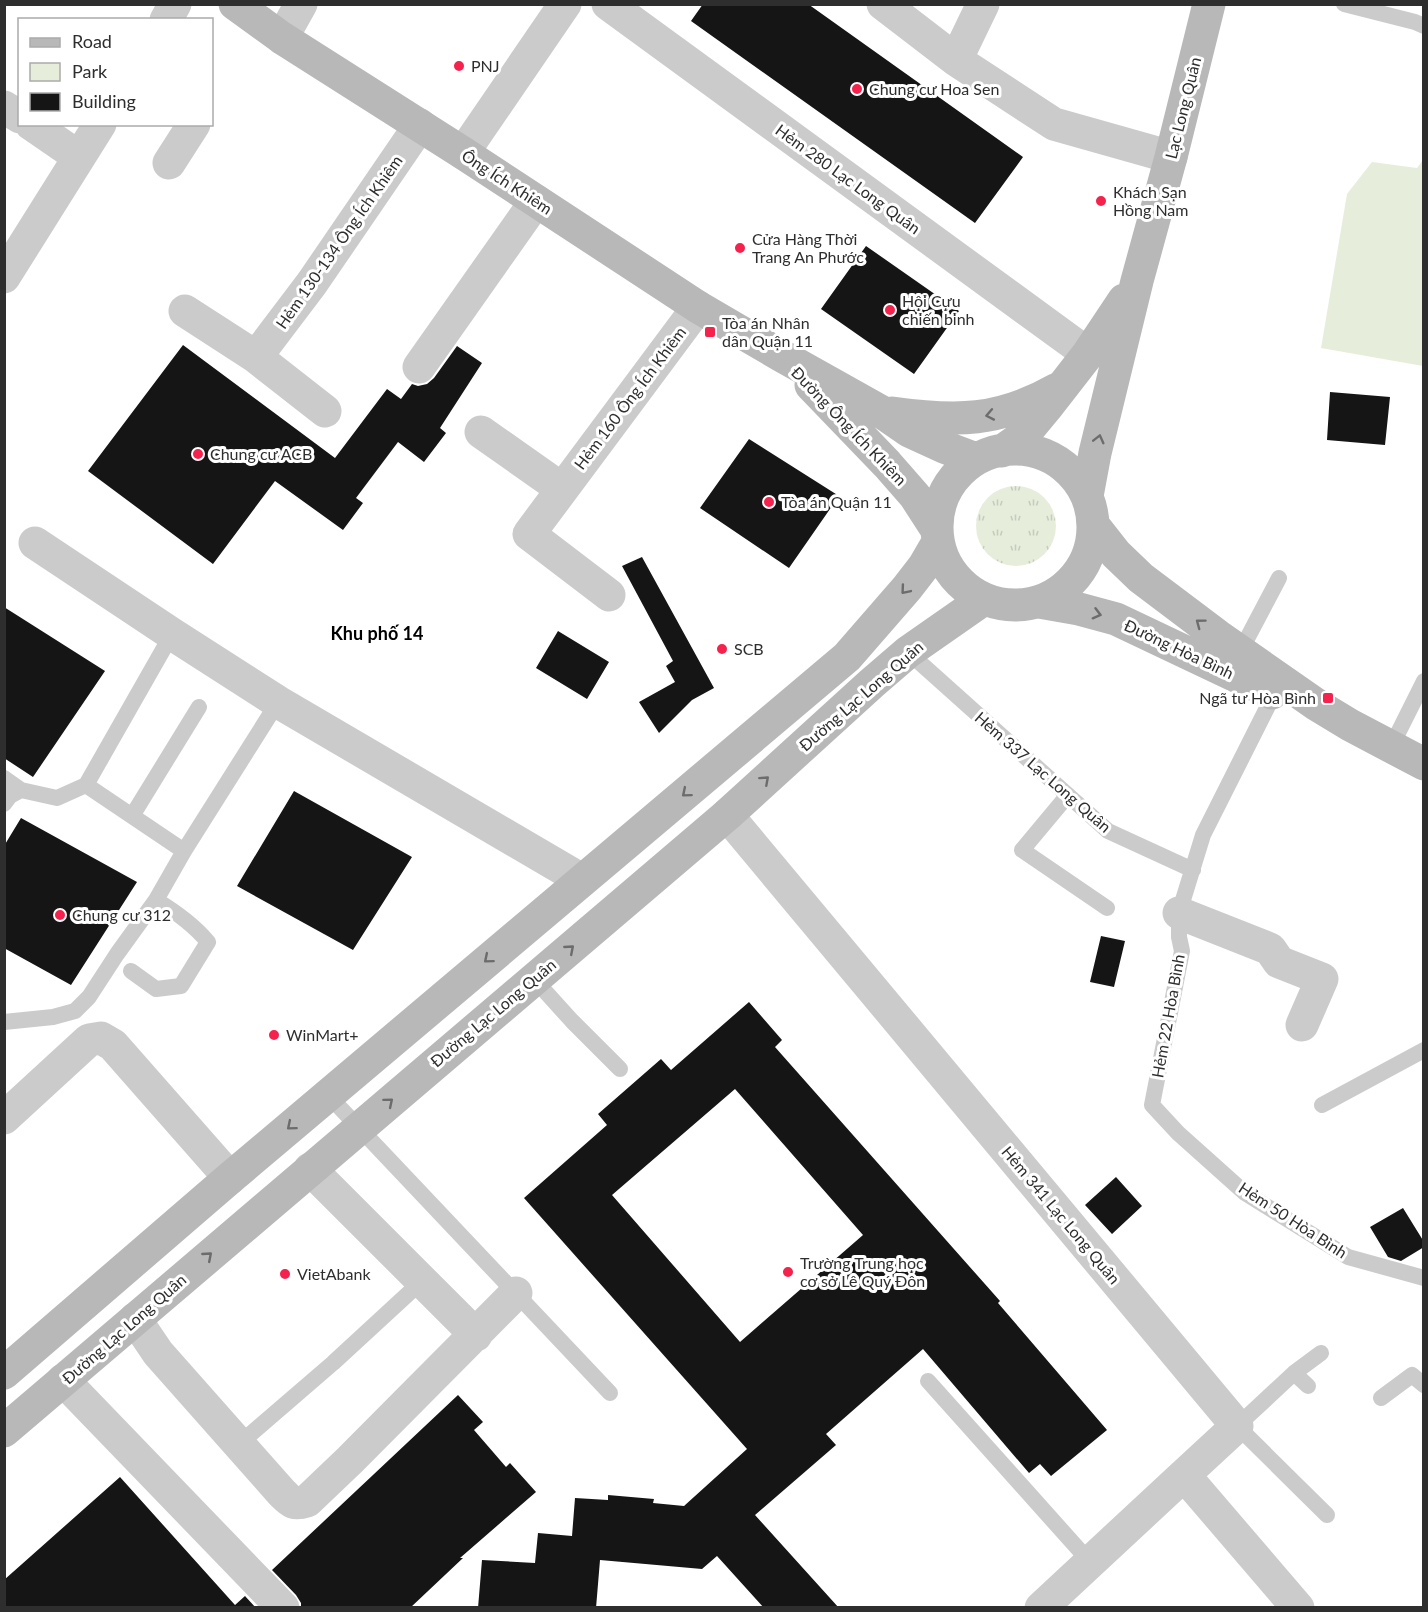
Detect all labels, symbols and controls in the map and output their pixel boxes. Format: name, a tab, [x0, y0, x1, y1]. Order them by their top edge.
legend	[18, 18, 213, 126]
text: Road	[72, 30, 112, 52]
street label: Lạc Long Quân	[1161, 55, 1204, 161]
place label: PNJ	[471, 56, 500, 75]
marker: PNJ	[452, 59, 466, 73]
text: Park	[72, 60, 108, 82]
place label: Chung cư Hoa Sen	[869, 79, 999, 98]
marker: Chung cư Hoa Sen	[850, 82, 864, 96]
text: Building	[72, 90, 136, 112]
street label: Hẻm 280 Lạc Long Quân	[772, 120, 924, 237]
street label: Ông Ích Khiêm	[459, 145, 556, 218]
street label: Hẻm 130-134 Ông Ích Khiêm	[271, 151, 406, 332]
place label: Khách Sạn Hồng Nam	[1113, 182, 1188, 219]
marker: Khách Sạn Hồng Nam	[1094, 194, 1108, 208]
place label: Cửa Hàng Thời Trang An Phước	[752, 229, 864, 266]
marker: Cửa Hàng Thời Trang An Phước	[733, 241, 747, 255]
place label: Hội Cựu chiến binh	[902, 291, 975, 328]
marker: Hội Cựu chiến binh	[883, 303, 897, 317]
place label: Tòa án Nhân dân Quận 11	[722, 313, 813, 350]
street label: Hẻm 160 Ông Ích Khiêm	[570, 323, 689, 473]
marker: Tòa án Nhân dân Quận 11	[703, 325, 717, 339]
street label: Đường Ông Ích Khiêm	[788, 363, 911, 489]
one-way arrow	[986, 408, 995, 420]
one-way arrow	[1091, 434, 1104, 444]
place label: Chung cư ACB	[210, 444, 312, 463]
marker: Chung cư ACB	[191, 447, 205, 461]
place label: Tòa án Quận 11	[781, 492, 892, 511]
marker: Tòa án Quận 11	[762, 495, 776, 509]
one-way arrow	[901, 583, 912, 594]
one-way arrow	[1091, 606, 1101, 619]
street label: Đường Hòa Bình	[1122, 615, 1237, 682]
one-way arrow	[1196, 619, 1207, 630]
district label: Khu phố 14	[331, 622, 423, 644]
street label: Đường Lạc Long Quân	[795, 637, 926, 755]
place label: SCB	[734, 639, 764, 658]
marker: SCB	[715, 642, 729, 656]
place label: Ngã tư Hòa Bình	[1199, 688, 1316, 707]
marker: Ngã tư Hòa Bình	[1321, 691, 1335, 705]
street label: Hẻm 337 Lạc Long Quân	[971, 707, 1115, 836]
one-way arrow	[758, 777, 769, 788]
one-way arrow	[682, 786, 693, 797]
place label: Chung cư 312	[72, 905, 171, 924]
marker: Chung cư 312	[53, 908, 67, 922]
one-way arrow	[563, 945, 574, 956]
one-way arrow	[484, 952, 495, 963]
street label: Hẻm 22 Hòa Bình	[1147, 953, 1188, 1079]
street label: Đường Lạc Long Quân	[426, 955, 559, 1071]
place label: WinMart+	[286, 1025, 359, 1044]
marker: WinMart+	[267, 1028, 281, 1042]
one-way arrow	[382, 1098, 393, 1109]
one-way arrow	[287, 1119, 298, 1130]
street label: Hẻm 341 Lạc Long Quân	[998, 1142, 1125, 1287]
street label: Hẻm 50 Hòa Bình	[1236, 1177, 1351, 1262]
one-way arrow	[201, 1252, 212, 1263]
place label: Trường Trung học cơ sở Lê Quý Đôn	[800, 1253, 925, 1290]
place label: VietAbank	[297, 1264, 371, 1283]
marker: Trường Trung học cơ sở Lê Quý Đôn	[781, 1265, 795, 1279]
marker: VietAbank	[278, 1267, 292, 1281]
street label: Đường Lạc Long Quân	[58, 1270, 189, 1388]

